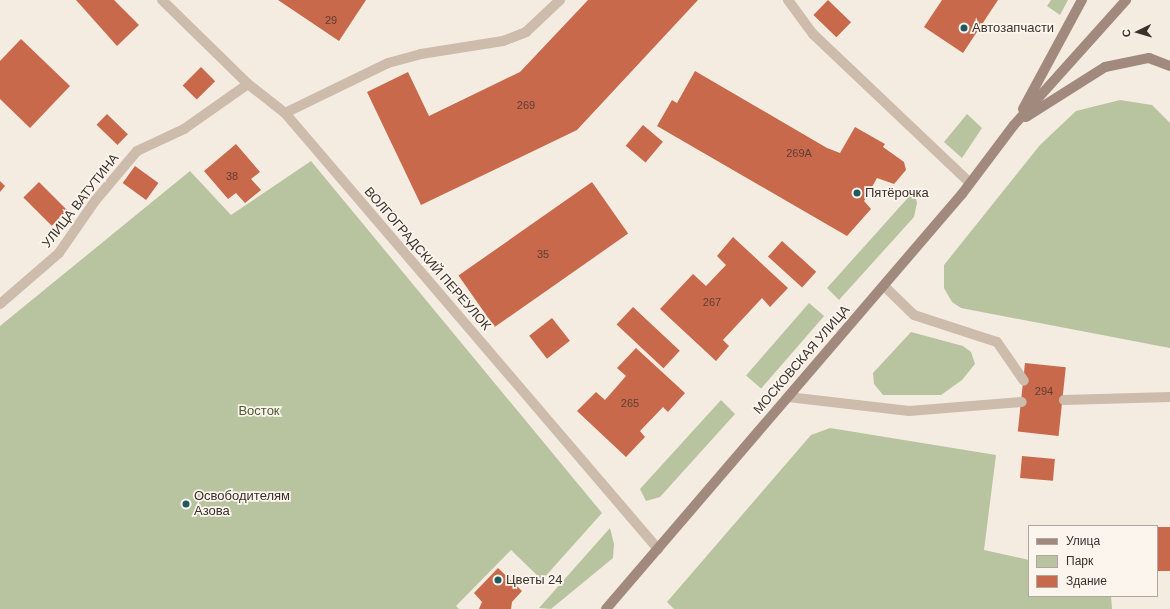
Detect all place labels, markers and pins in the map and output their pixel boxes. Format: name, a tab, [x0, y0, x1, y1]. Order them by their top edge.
place label: Автозапчасти	[972, 20, 1054, 36]
marker: Автозапчасти	[959, 23, 969, 33]
place label: Пятёрочка	[865, 185, 929, 201]
marker: Пятёрочка	[852, 188, 862, 198]
place label: Освободителям Азова	[194, 489, 290, 520]
marker: Освободителям Азова	[181, 499, 191, 509]
place label: Цветы 24	[506, 572, 563, 588]
marker: Цветы 24	[493, 575, 503, 585]

